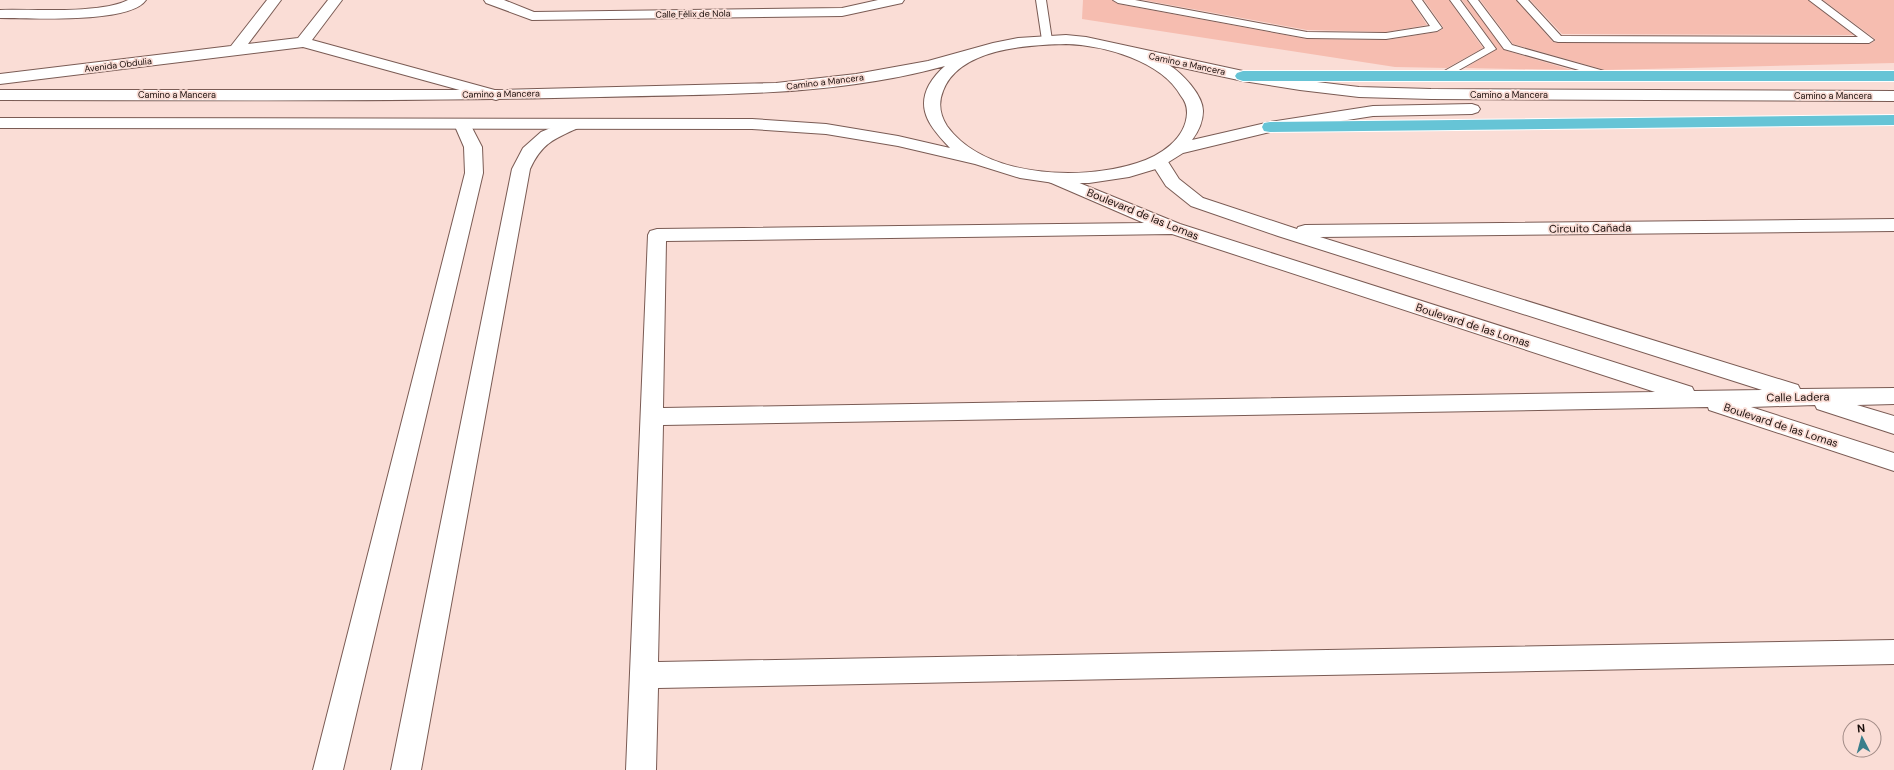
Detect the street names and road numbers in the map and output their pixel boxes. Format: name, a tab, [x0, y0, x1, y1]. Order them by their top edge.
street label: Calle Félix de Nola	[655, 7, 731, 21]
street label: Camino a Mancera	[1148, 50, 1226, 78]
street label: Avenida Obdulia	[84, 55, 153, 75]
street label: Camino a Mancera	[786, 71, 864, 93]
street label: Camino a Mancera	[462, 87, 540, 101]
street label: Camino a Mancera	[138, 89, 216, 101]
street label: Camino a Mancera	[1470, 89, 1548, 101]
street label: Camino a Mancera	[1794, 90, 1872, 102]
street label: Boulevard de las Lomas	[1085, 185, 1201, 243]
street label: Circuito Cañada	[1549, 220, 1631, 236]
street label: Boulevard de las Lomas	[1414, 300, 1532, 350]
street label: Calle Ladera	[1766, 389, 1830, 405]
street label: Boulevard de las Lomas	[1722, 400, 1840, 450]

